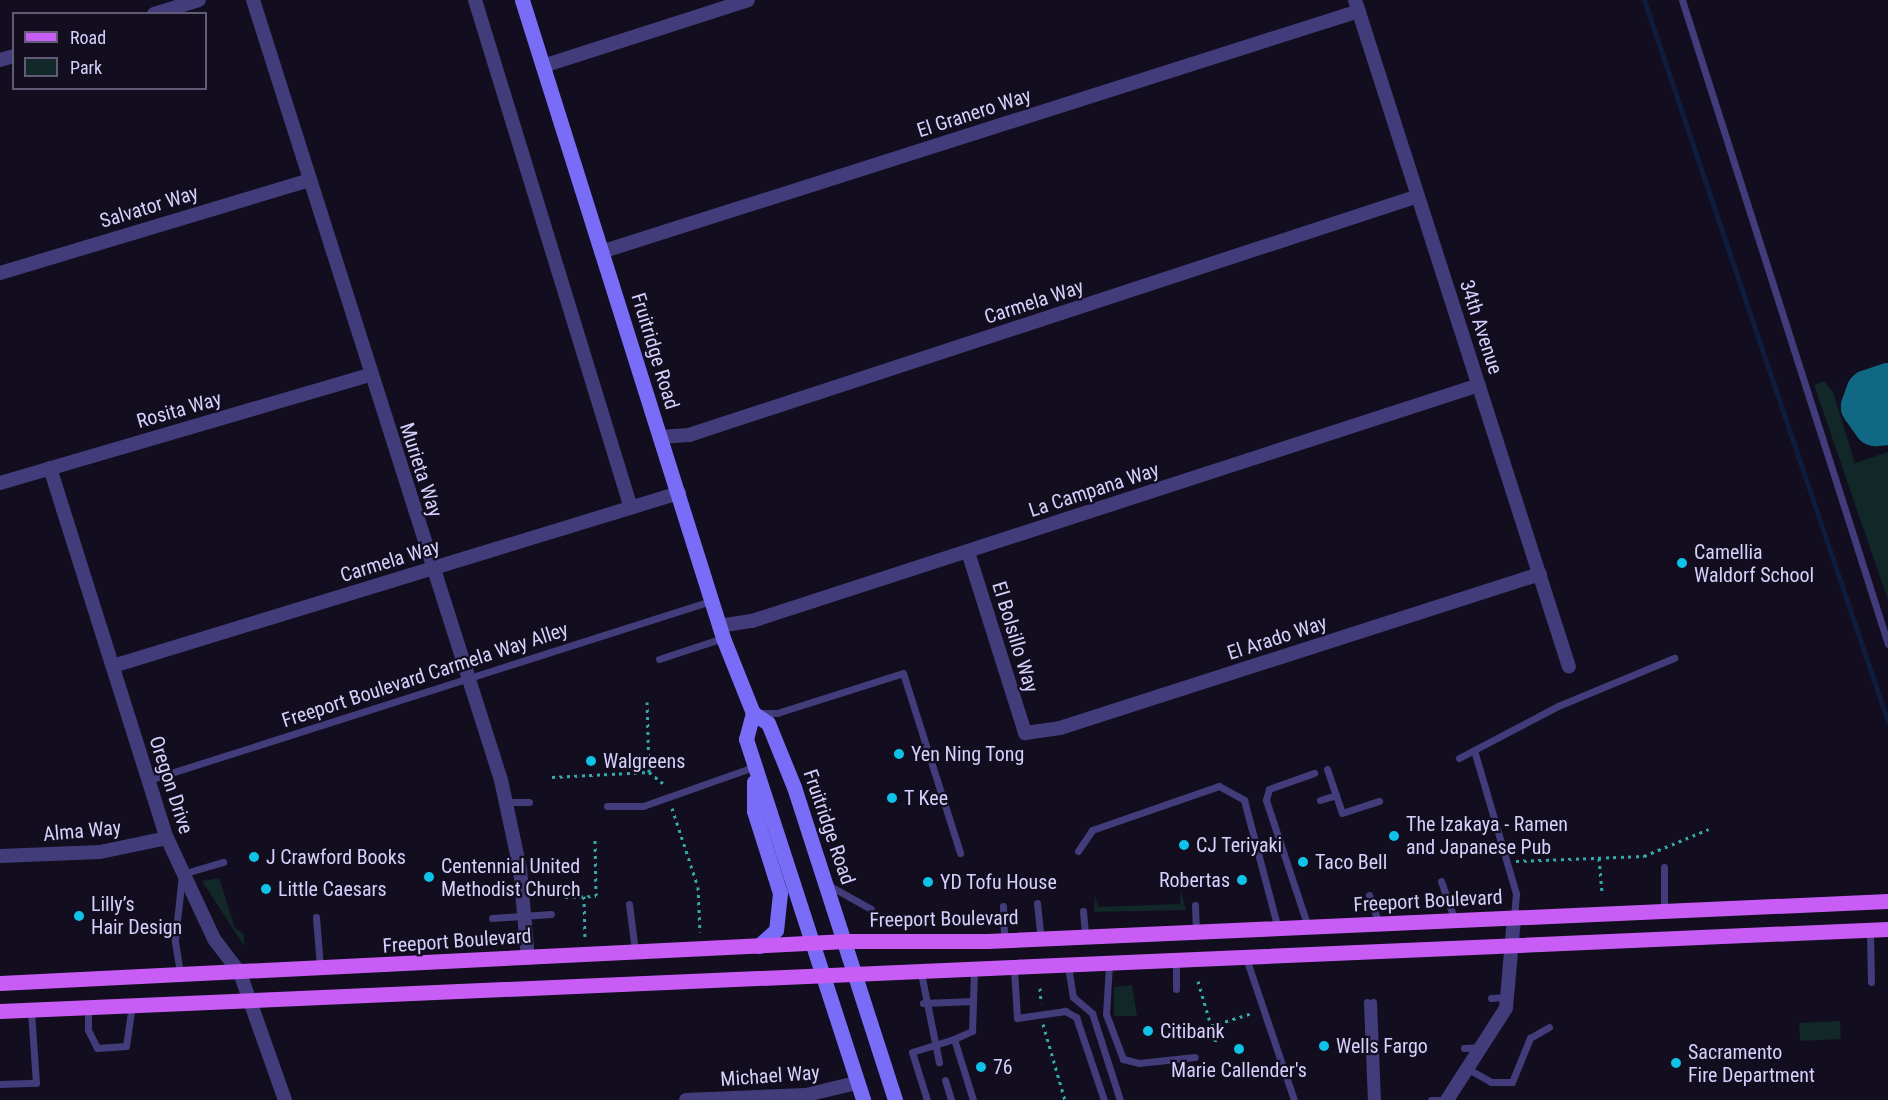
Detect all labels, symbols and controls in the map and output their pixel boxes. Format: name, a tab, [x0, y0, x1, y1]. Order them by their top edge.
legend	[12, 12, 207, 90]
text: Road	[70, 27, 106, 48]
text: Park	[70, 57, 102, 78]
street label: El Granero Way	[914, 83, 1034, 143]
street label: Salvator Way	[97, 181, 201, 233]
street label: Carmela Way	[981, 275, 1087, 329]
street label: 34th Avenue	[1455, 277, 1507, 377]
street label: Fruitridge Road	[626, 290, 684, 412]
street label: Rosita Way	[134, 386, 224, 434]
street label: Murieta Way	[395, 420, 447, 520]
street label: La Campana Way	[1026, 458, 1162, 522]
street label: Carmela Way	[337, 534, 443, 588]
place label: Camellia Waldorf School	[1694, 540, 1814, 587]
marker: Camellia Waldorf School	[1675, 556, 1689, 570]
street label: El Bolsillo Way	[987, 579, 1043, 695]
street label: El Arado Way	[1224, 611, 1330, 665]
street label: Freeport Boulevard Carmela Way Alley	[279, 617, 571, 733]
street label: Oregon Drive	[144, 733, 198, 837]
place label: Yen Ning Tong	[911, 742, 1025, 766]
marker: Yen Ning Tong	[892, 747, 906, 761]
place label: Walgreens	[603, 749, 685, 773]
marker: Walgreens	[584, 754, 598, 768]
street label: Fruitridge Road	[798, 766, 860, 888]
place label: T Kee	[904, 786, 948, 810]
marker: T Kee	[885, 791, 899, 805]
place label: The Izakaya - Ramen and Japanese Pub	[1406, 813, 1568, 860]
street label: Alma Way	[42, 816, 122, 846]
marker: The Izakaya - Ramen and Japanese Pub	[1387, 829, 1401, 843]
place label: CJ Teriyaki	[1196, 833, 1282, 857]
marker: CJ Teriyaki	[1177, 838, 1191, 852]
place label: J Crawford Books	[266, 845, 406, 869]
marker: J Crawford Books	[247, 850, 261, 864]
place label: Taco Bell	[1315, 850, 1387, 874]
place label: Centennial United Methodist Church	[441, 854, 581, 901]
marker: Taco Bell	[1296, 855, 1310, 869]
place label: Robertas	[1159, 868, 1230, 892]
marker: Centennial United Methodist Church	[422, 870, 436, 884]
place label: YD Tofu House	[940, 870, 1057, 894]
marker: Robertas	[1235, 873, 1249, 887]
marker: YD Tofu House	[921, 875, 935, 889]
place label: Little Caesars	[278, 877, 387, 901]
marker: Little Caesars	[259, 882, 273, 896]
street label: Freeport Boulevard	[1353, 885, 1503, 917]
place label: Lilly’s Hair Design	[91, 892, 182, 939]
street label: Freeport Boulevard	[869, 906, 1019, 932]
marker: Lilly’s Hair Design	[72, 909, 86, 923]
street label: Freeport Boulevard	[382, 924, 532, 958]
place label: Citibank	[1160, 1019, 1225, 1043]
marker: Citibank	[1141, 1024, 1155, 1038]
place label: Wells Fargo	[1336, 1034, 1428, 1058]
marker: Wells Fargo	[1317, 1039, 1331, 1053]
place label: Sacramento Fire Department	[1688, 1040, 1815, 1087]
marker: Marie Callender's	[1232, 1042, 1246, 1056]
place label: 76	[993, 1055, 1013, 1079]
marker: Sacramento Fire Department	[1669, 1056, 1683, 1070]
place label: Marie Callender's	[1171, 1058, 1307, 1082]
marker: 76	[974, 1060, 988, 1074]
street label: Michael Way	[720, 1061, 820, 1091]

